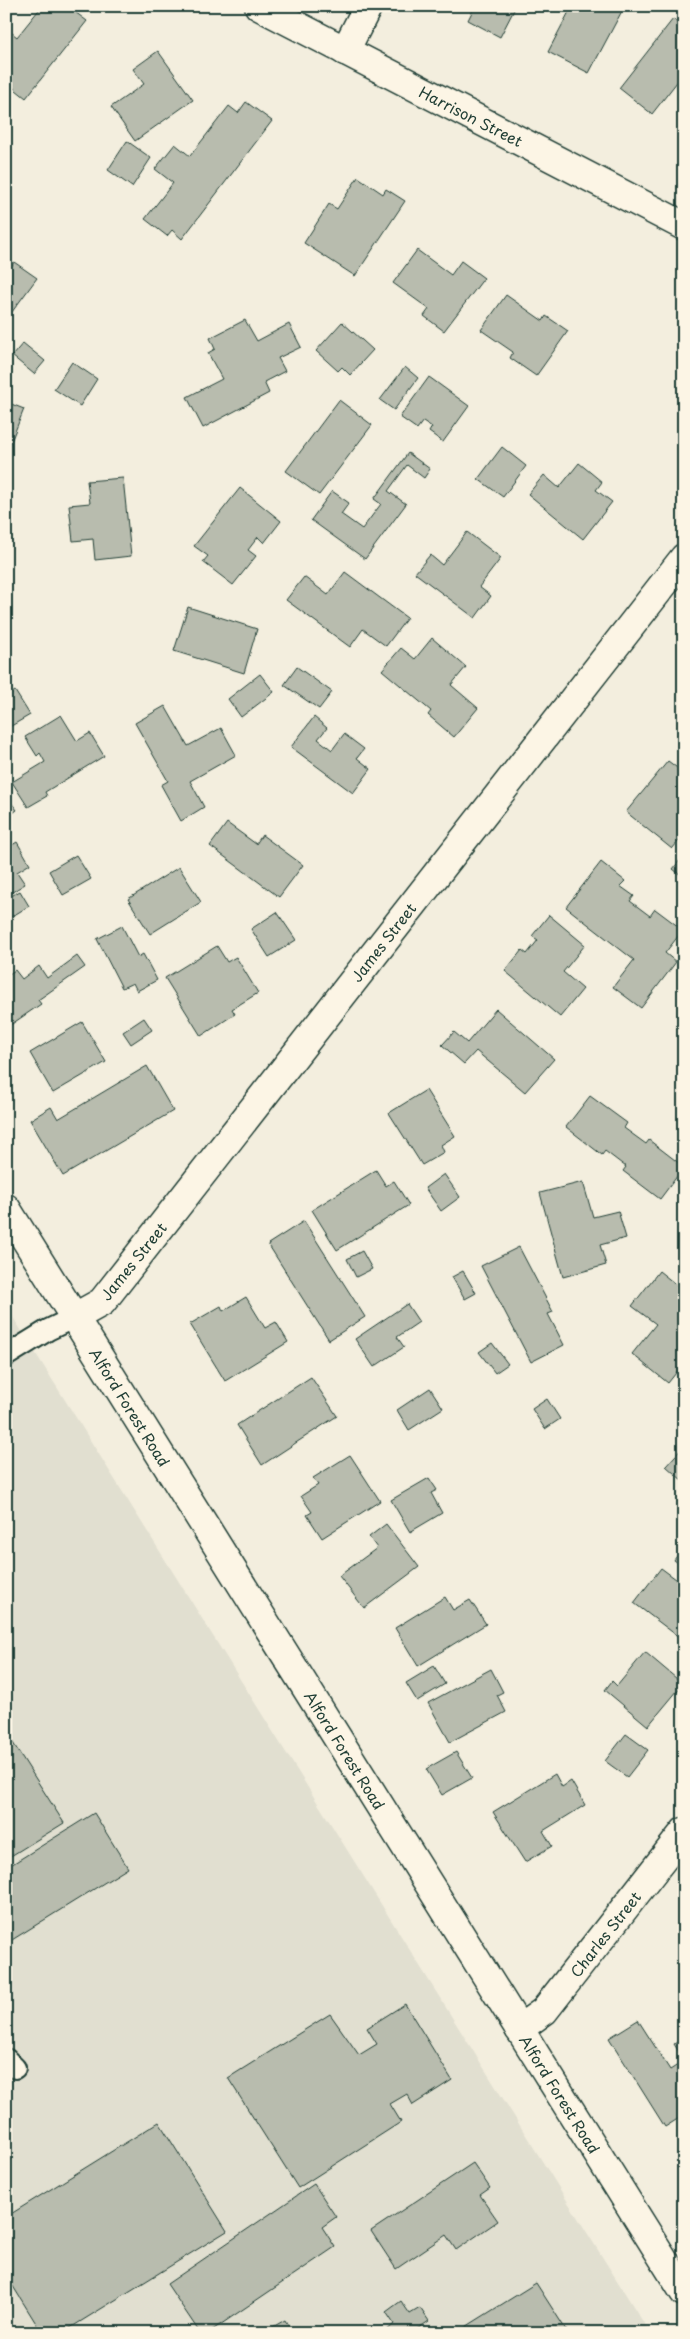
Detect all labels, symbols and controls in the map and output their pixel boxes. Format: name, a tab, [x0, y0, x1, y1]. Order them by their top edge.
street label: Harrison Street	[415, 80, 527, 152]
street label: James Street	[345, 898, 421, 986]
street label: James Street	[94, 1217, 172, 1305]
street label: Alford Forest Road	[84, 1343, 176, 1471]
street label: Alford Forest Road	[299, 1686, 391, 1814]
street label: Charles Street	[564, 1886, 646, 1982]
street label: Alford Forest Road	[514, 2030, 606, 2158]

